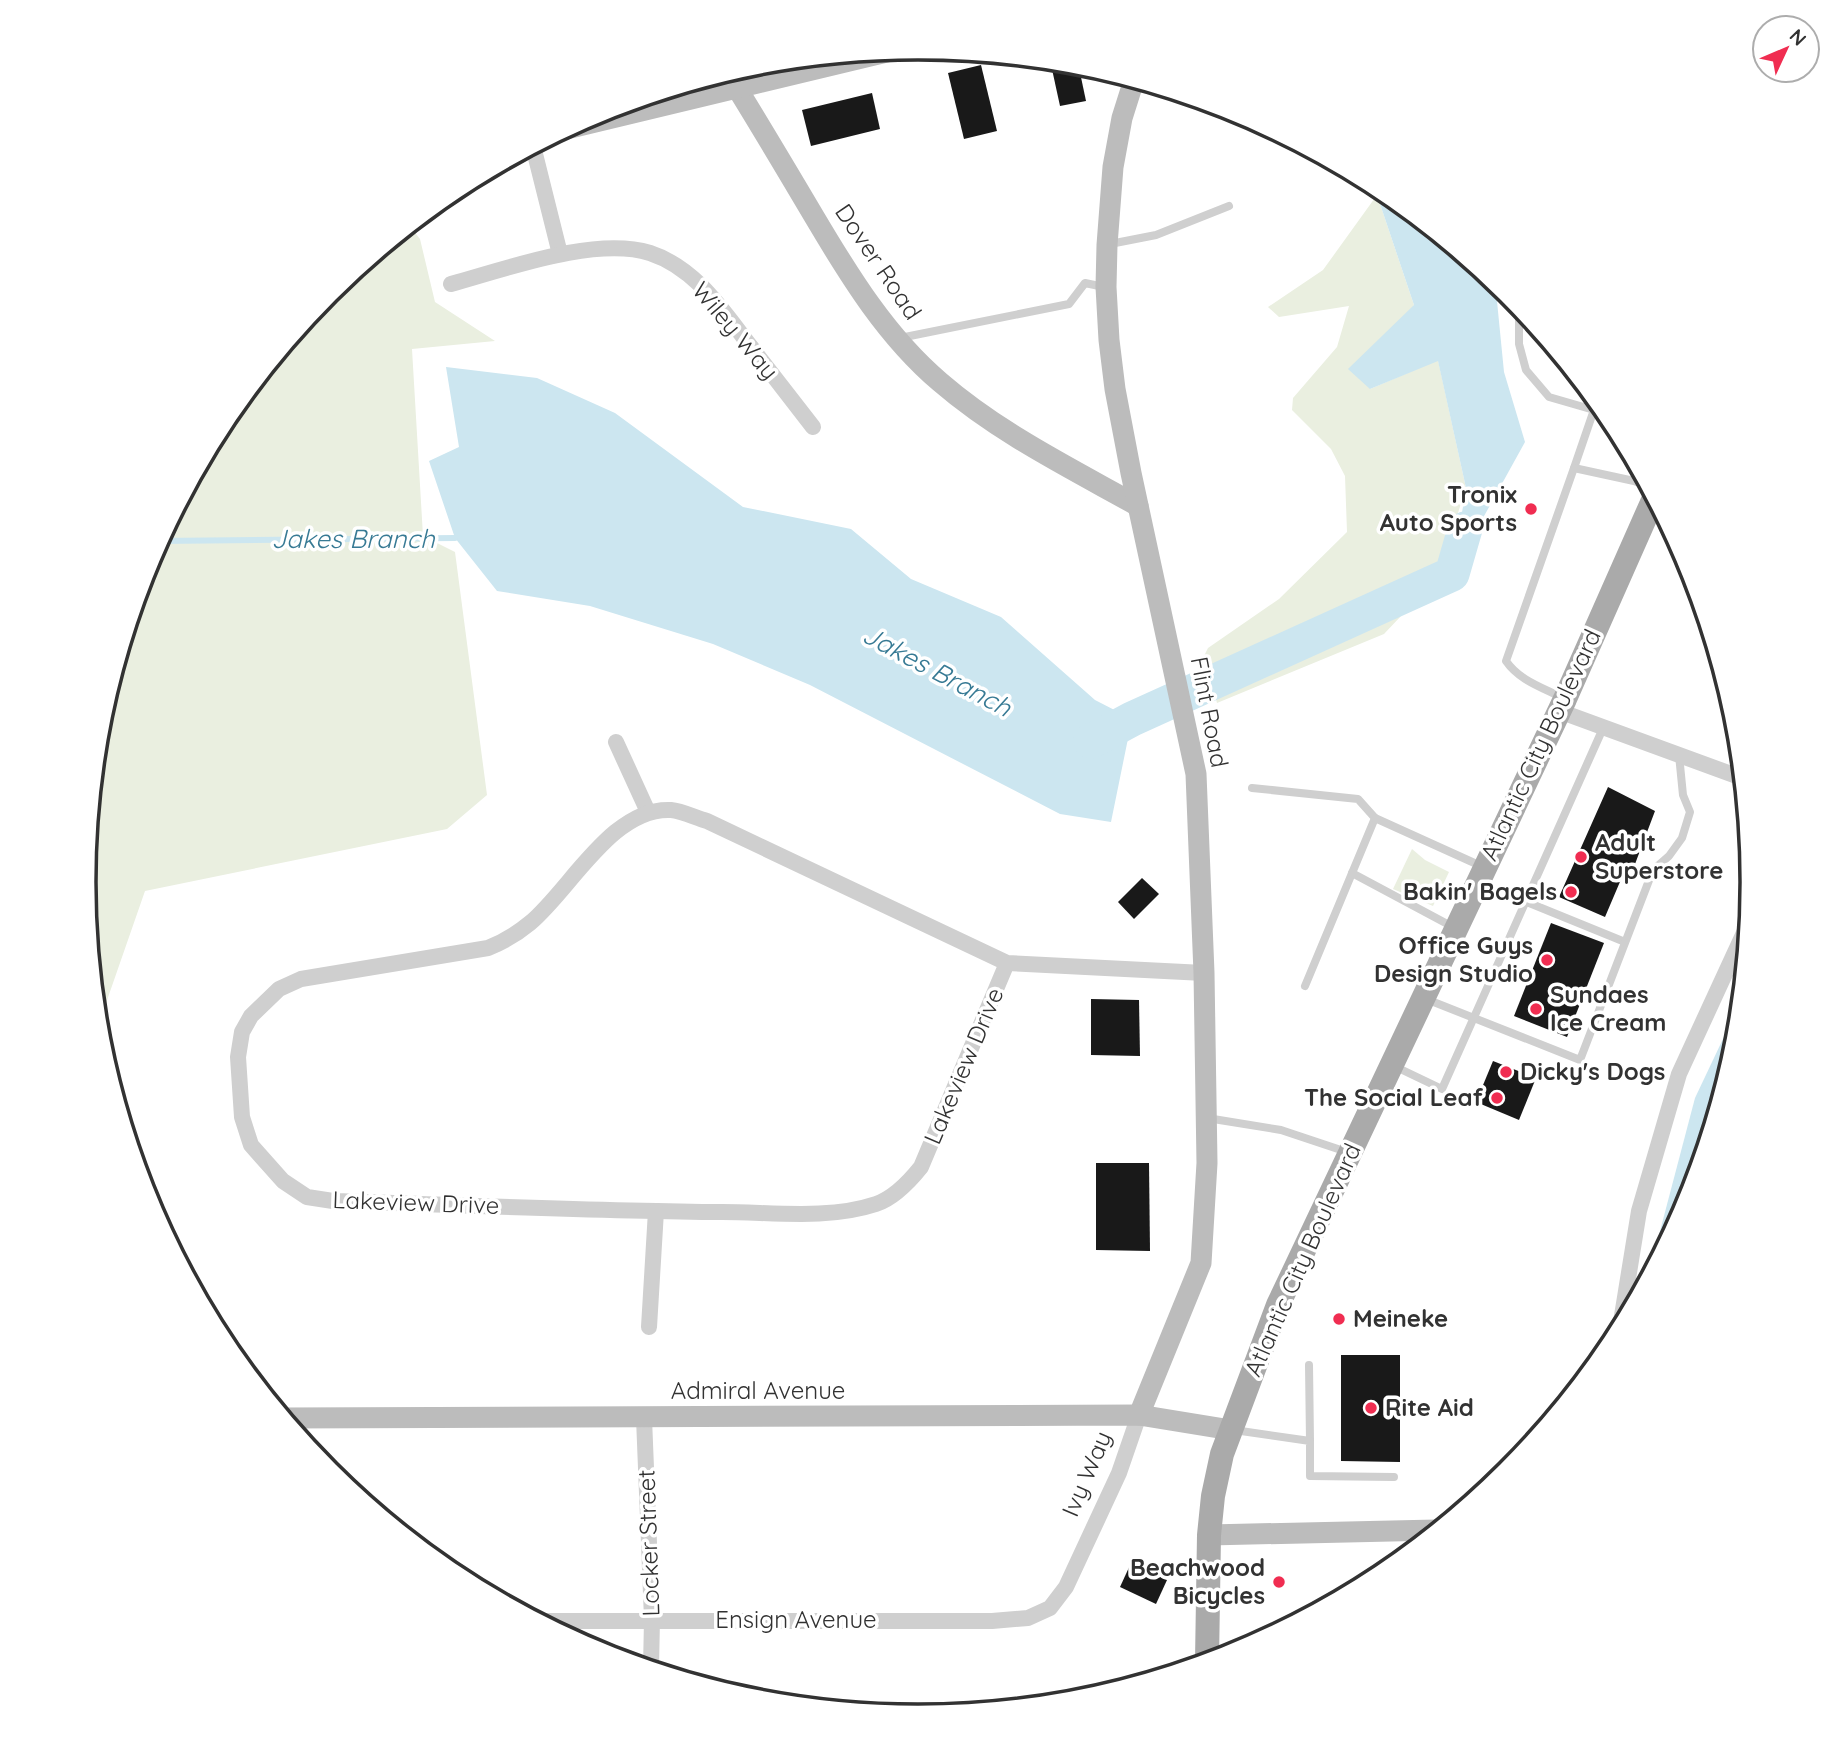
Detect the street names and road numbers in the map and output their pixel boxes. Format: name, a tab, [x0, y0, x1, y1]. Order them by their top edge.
street label: Dover Road	[829, 198, 929, 325]
street label: Wiley Way	[686, 275, 785, 385]
street label: Atlantic City Boulevard	[1473, 624, 1607, 865]
street label: Flint Road	[1185, 654, 1235, 770]
street label: Lakeview Drive	[917, 983, 1009, 1148]
street label: Atlantic City Boulevard	[1237, 1138, 1367, 1381]
street label: Lakeview Drive	[332, 1184, 500, 1220]
street label: Admiral Avenue	[671, 1375, 845, 1405]
street label: Ivy Way	[1055, 1426, 1117, 1521]
street label: Locker Street	[630, 1469, 666, 1617]
street label: Ensign Avenue	[715, 1604, 877, 1634]

